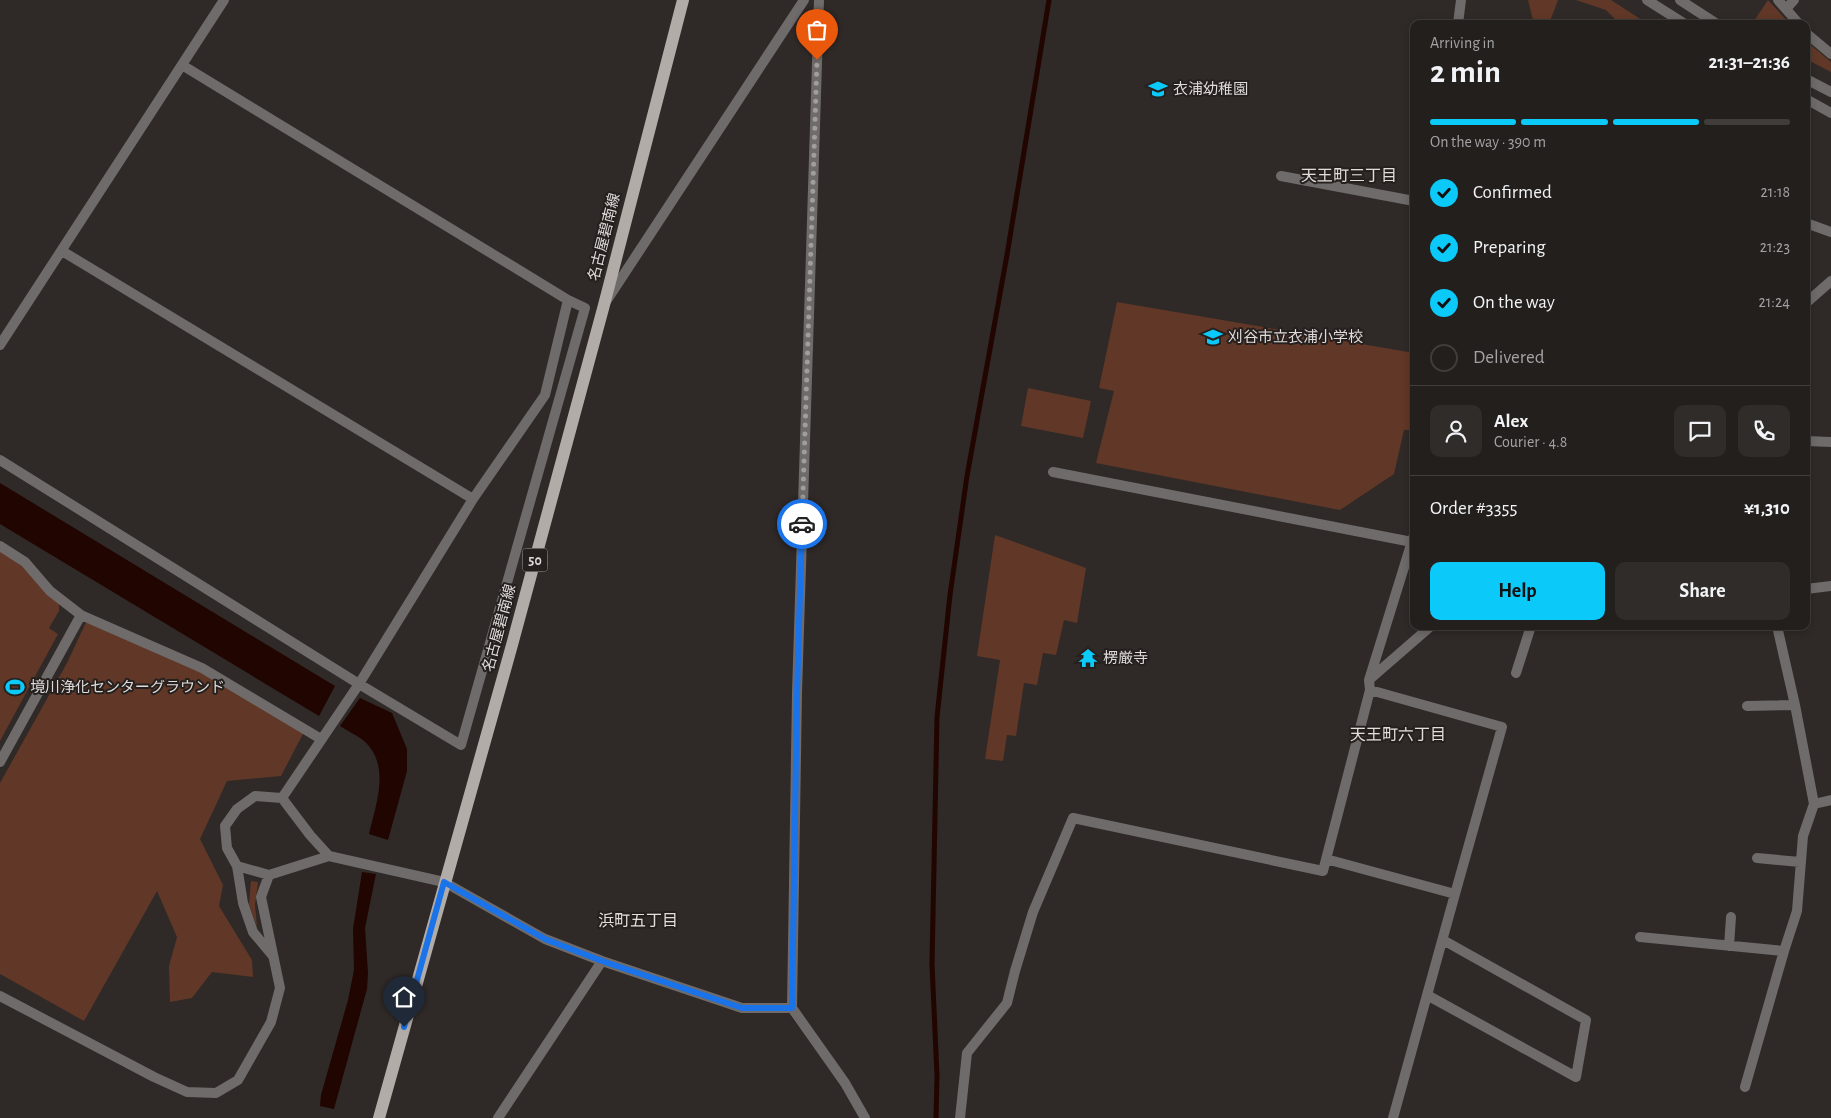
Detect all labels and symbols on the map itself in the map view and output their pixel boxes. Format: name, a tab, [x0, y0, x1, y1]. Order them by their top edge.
pin	[796, 9, 838, 60]
school or university icon: 衣浦幼稚園	[1147, 78, 1169, 100]
place label: 衣浦幼稚園	[1173, 80, 1248, 97]
district label: 天王町三丁目	[1301, 168, 1397, 184]
street label: 名古屋碧南線	[585, 191, 623, 283]
school or university icon: 刈谷市立衣浦小学校	[1202, 326, 1224, 348]
place label: 刈谷市立衣浦小学校	[1228, 328, 1363, 345]
courier	[777, 499, 827, 549]
road number: 50	[522, 548, 548, 572]
street label: 名古屋碧南線	[480, 582, 518, 674]
temple icon: 楞厳寺	[1077, 647, 1099, 669]
place label: 楞厳寺	[1103, 650, 1148, 666]
sports icon: 境川浄化センターグラウンド	[4, 676, 26, 698]
place label: 境川浄化センターグラウンド	[30, 679, 225, 695]
district label: 天王町六丁目	[1350, 727, 1446, 743]
district label: 浜町五丁目	[598, 912, 678, 929]
pin	[383, 976, 425, 1027]

